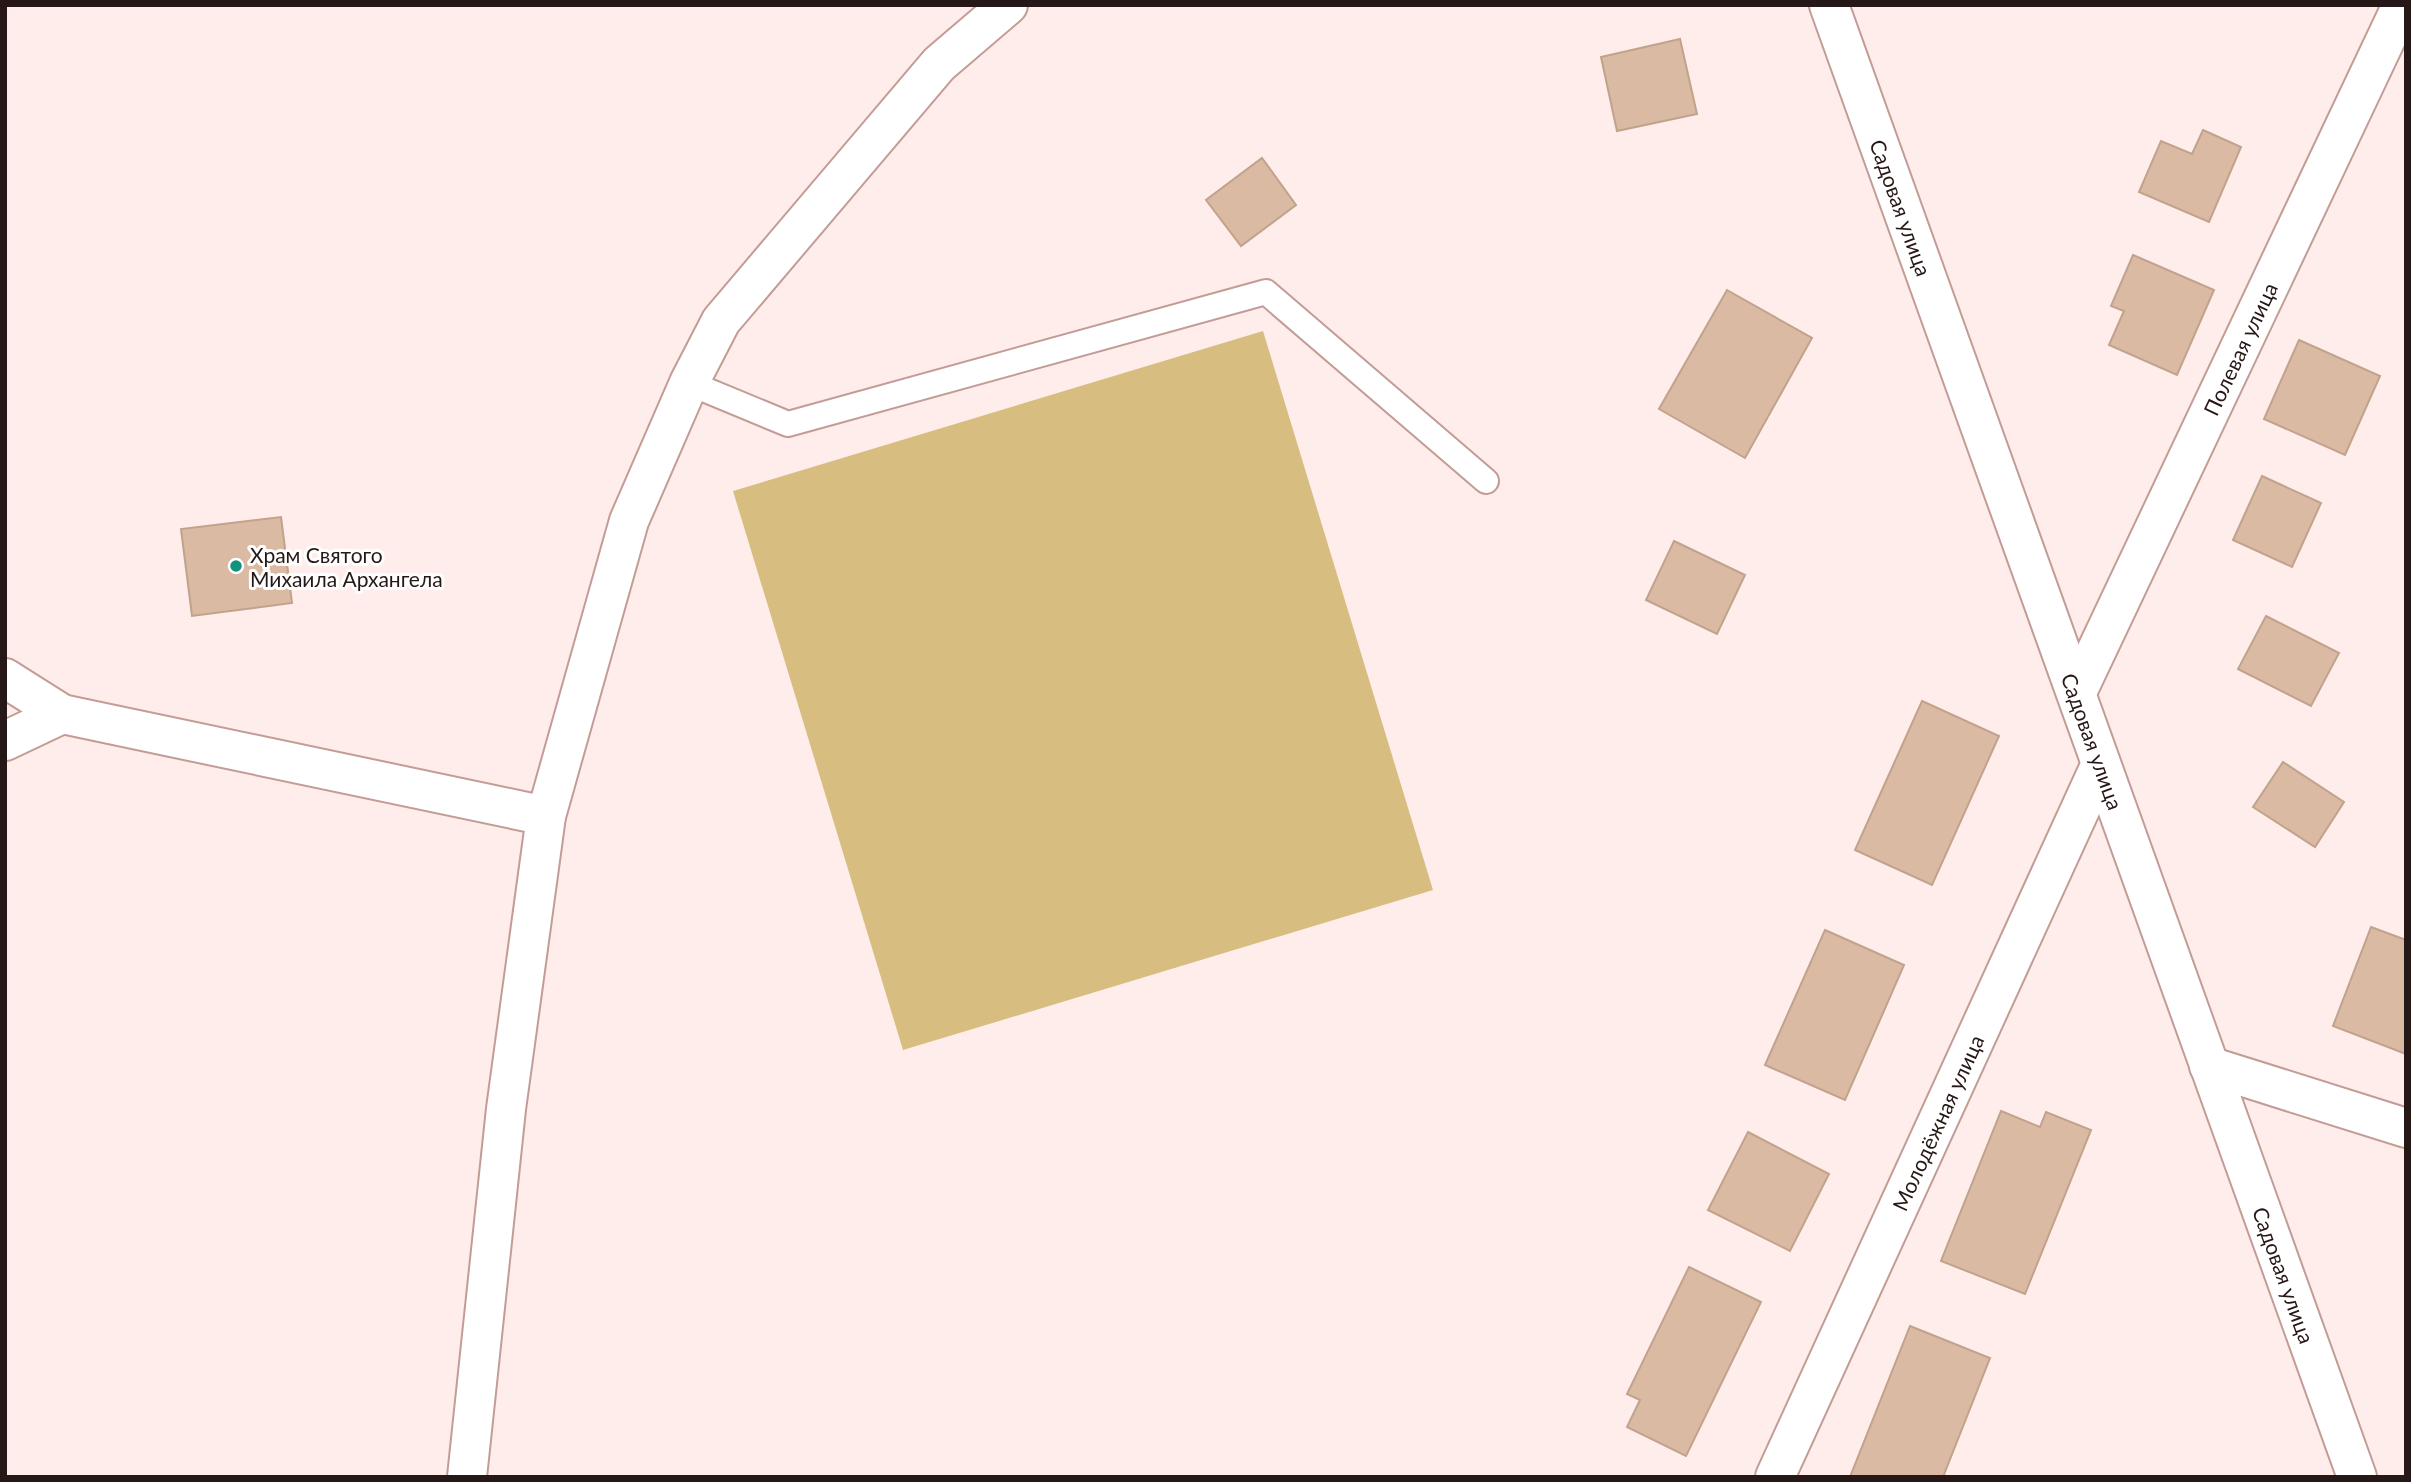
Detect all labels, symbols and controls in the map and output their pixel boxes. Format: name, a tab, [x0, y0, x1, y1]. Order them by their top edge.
street label: Садовая улица	[1866, 136, 1938, 279]
street label: Полевая улица	[2197, 278, 2282, 419]
place label: Храм Святого Михаила Архангела	[250, 542, 443, 591]
marker: Храм Святого Михаила Архангела	[228, 558, 244, 574]
street label: Садовая улица	[2057, 669, 2129, 813]
street label: Молодёжная улица	[1886, 1031, 1988, 1214]
street label: Садовая улица	[2249, 1203, 2320, 1346]

